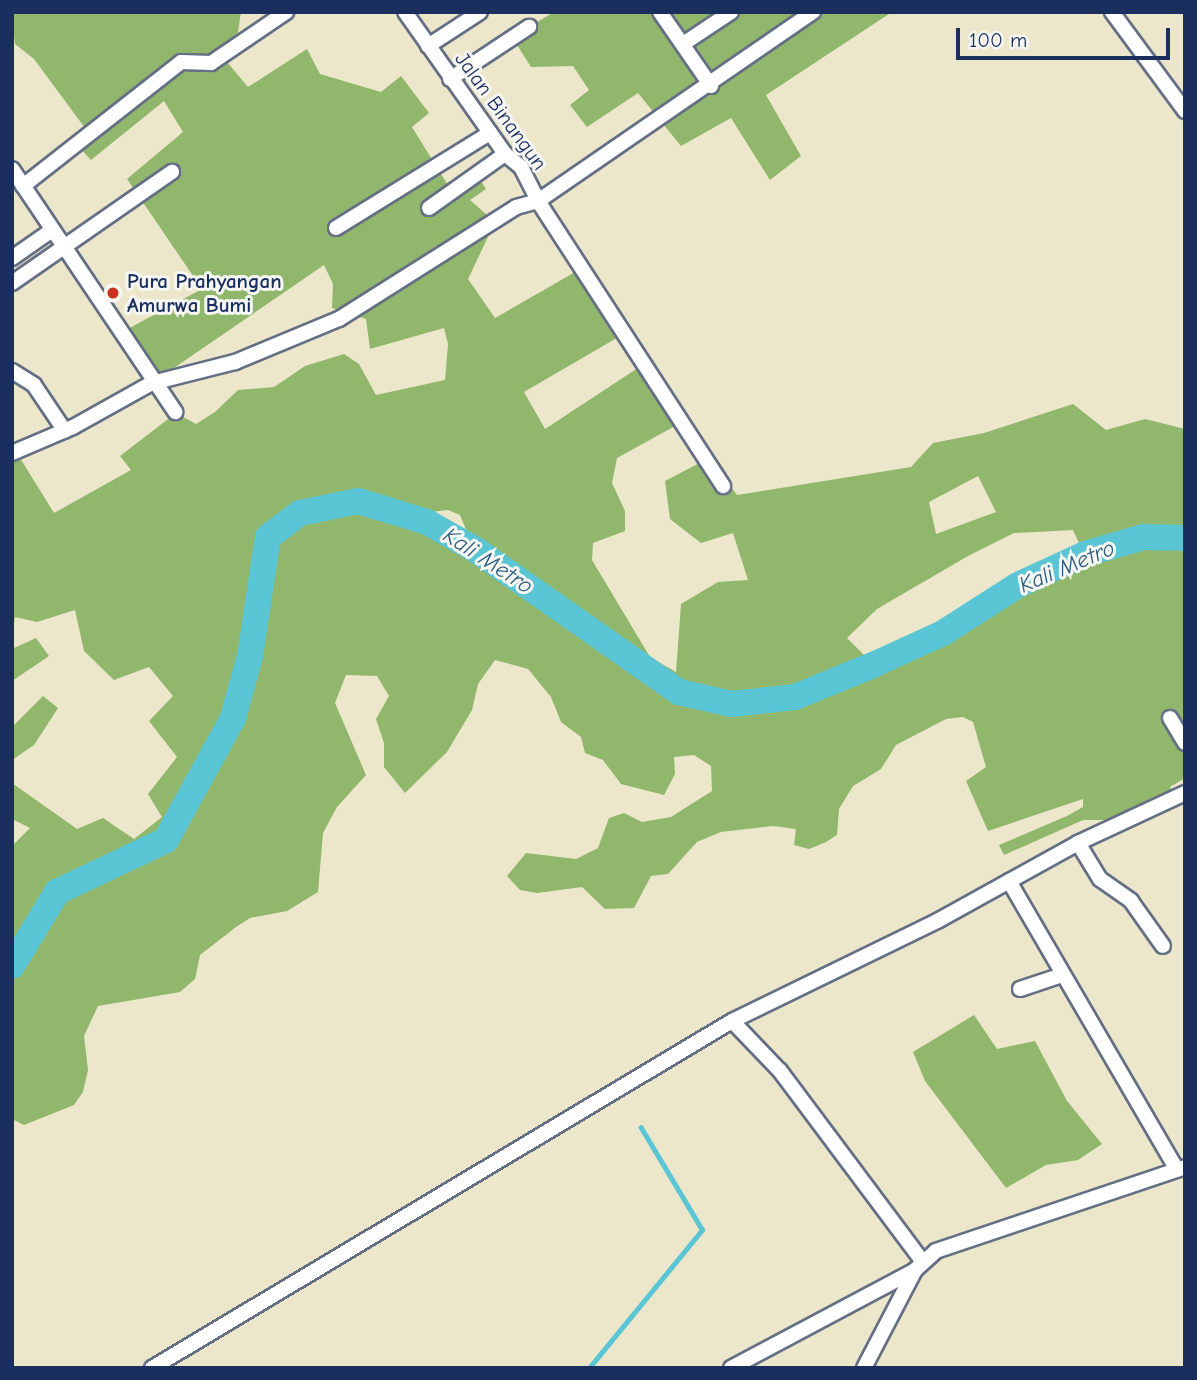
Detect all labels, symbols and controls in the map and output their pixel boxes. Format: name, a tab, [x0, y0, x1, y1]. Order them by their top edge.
scale bar	[959, 14, 1172, 58]
text: 100 m	[969, 28, 1027, 52]
street label: Jalan Binangun	[450, 47, 552, 175]
place label: Pura Prahyangan Amurwa Bumi	[127, 268, 282, 318]
marker: Pura Prahyangan Amurwa Bumi	[105, 285, 121, 301]
water label: Kali Metro	[438, 522, 538, 600]
water label: Kali Metro	[1015, 534, 1119, 600]

